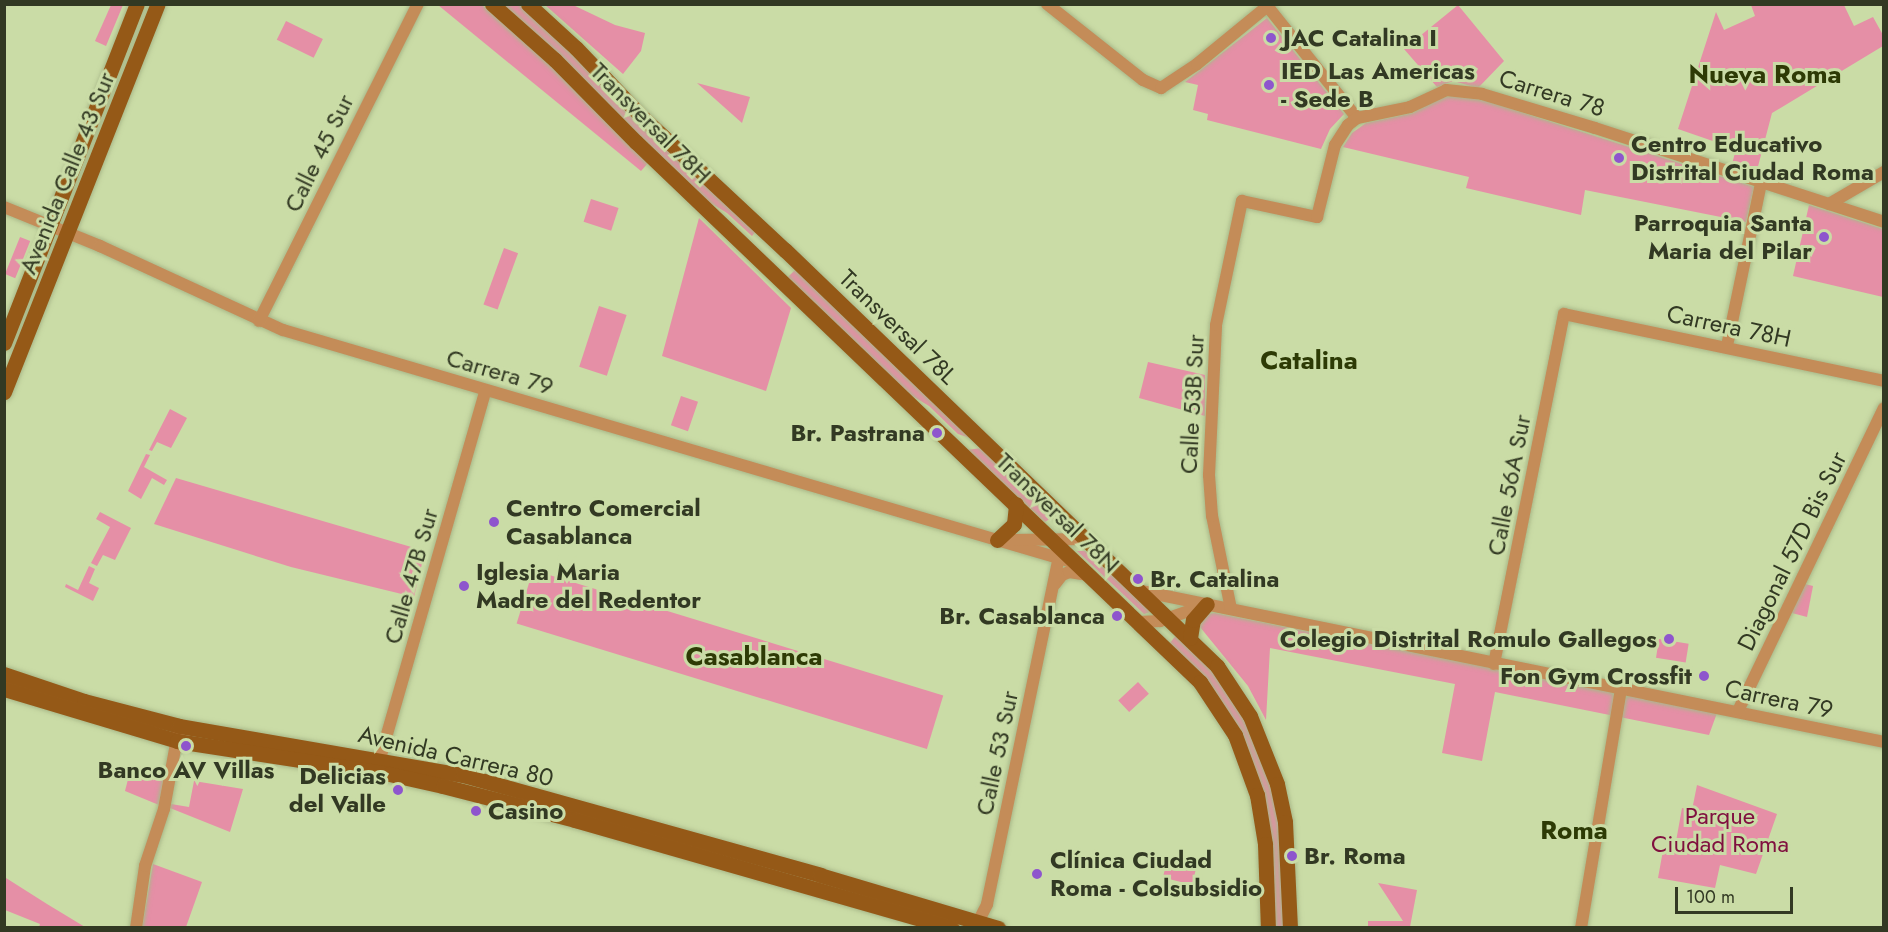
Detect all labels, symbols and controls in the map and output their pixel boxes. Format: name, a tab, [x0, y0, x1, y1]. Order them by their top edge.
place label: JAC Catalina I	[1283, 24, 1437, 52]
marker: JAC Catalina I	[1264, 31, 1278, 45]
street label: Transversal 78H	[585, 57, 717, 189]
place label: IED Las Americas - Sede B	[1281, 57, 1475, 113]
district label: Nueva Roma	[1688, 59, 1842, 91]
street label: Carrera 78	[1496, 63, 1608, 123]
street label: Avenida Calle 43 Sur	[13, 68, 121, 278]
marker: IED Las Americas - Sede B	[1262, 78, 1276, 92]
street label: Calle 45 Sur	[278, 89, 360, 217]
place label: Centro Educativo Distrital Ciudad Roma	[1631, 130, 1874, 186]
marker: Centro Educativo Distrital Ciudad Roma	[1612, 151, 1626, 165]
place label: Parroquia Santa Maria del Pilar	[1634, 209, 1812, 265]
marker: Parroquia Santa Maria del Pilar	[1817, 230, 1831, 244]
street label: Transversal 78L	[833, 264, 963, 390]
street label: Carrera 78H	[1664, 299, 1794, 353]
street label: Calle 53B Sur	[1174, 333, 1210, 475]
street label: Carrera 79	[443, 343, 557, 401]
district label: Catalina	[1260, 345, 1358, 377]
street label: Calle 56A Sur	[1481, 412, 1537, 558]
place label: Br. Pastrana	[790, 419, 925, 447]
marker: Br. Pastrana	[930, 426, 944, 440]
street label: Transversal 78N	[990, 447, 1126, 579]
street label: Diagonal 57D Bis Sur	[1731, 447, 1853, 655]
place label: Centro Comercial Casablanca	[506, 494, 701, 550]
street label: Calle 47B Sur	[378, 505, 444, 647]
marker: Centro Comercial Casablanca	[487, 515, 501, 529]
place label: Iglesia Maria Madre del Redentor	[476, 558, 701, 614]
place label: Br. Catalina	[1150, 565, 1279, 593]
marker: Br. Catalina	[1131, 572, 1145, 586]
marker: Iglesia Maria Madre del Redentor	[457, 579, 471, 593]
place label: Br. Casablanca	[939, 602, 1105, 630]
marker: Br. Casablanca	[1110, 609, 1124, 623]
place label: Colegio Distrital Romulo Gallegos	[1280, 625, 1657, 653]
marker: Colegio Distrital Romulo Gallegos	[1662, 632, 1676, 646]
district label: Casablanca	[686, 641, 822, 673]
place label: Fon Gym Crossfit	[1500, 662, 1692, 690]
marker: Fon Gym Crossfit	[1697, 669, 1711, 683]
street label: Carrera 79	[1722, 673, 1836, 725]
street label: Calle 53 Sur	[970, 688, 1024, 818]
street label: Avenida Carrera 80	[356, 720, 556, 792]
marker: Banco AV Villas	[179, 739, 193, 753]
place label: Banco AV Villas	[97, 756, 275, 784]
place label: Delicias del Valle	[289, 762, 386, 818]
marker: Delicias del Valle	[391, 783, 405, 797]
place label: Casino	[488, 797, 563, 825]
park label: Parque Ciudad Roma	[1651, 802, 1789, 858]
marker: Casino	[469, 804, 483, 818]
district label: Roma	[1540, 815, 1608, 847]
place label: Br. Roma	[1304, 842, 1406, 870]
place label: Clínica Ciudad Roma - Colsubsidio	[1050, 846, 1262, 902]
marker: Br. Roma	[1285, 849, 1299, 863]
marker: Clínica Ciudad Roma - Colsubsidio	[1028, 865, 1046, 883]
scale bar	[1678, 875, 1796, 913]
text: 100 m	[1686, 884, 1735, 910]

